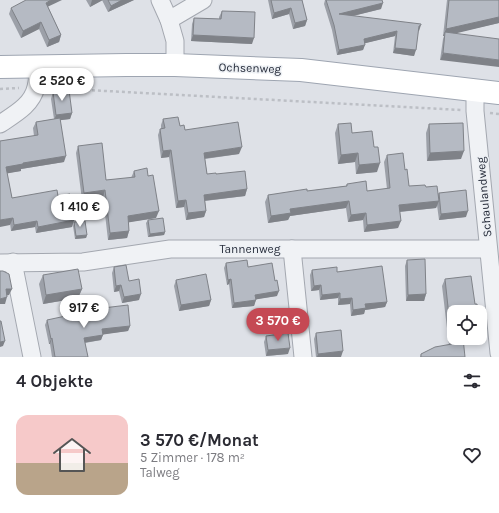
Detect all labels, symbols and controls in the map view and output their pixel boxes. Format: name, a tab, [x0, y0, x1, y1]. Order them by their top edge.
street label: Ochsenweg	[219, 60, 282, 76]
pin: 2 520 €	[25, 68, 99, 102]
text: 2 520 €	[39, 73, 85, 88]
street label: Schaulandweg	[473, 156, 494, 238]
pin: 1 410 €	[43, 194, 117, 228]
text: 1 410 €	[60, 199, 100, 214]
street label: Tannenweg	[219, 242, 281, 256]
pin: 917 €	[56, 295, 112, 329]
text: 917 €	[69, 300, 99, 315]
map controls	[447, 305, 487, 345]
button: locate	[447, 305, 487, 345]
pin: 3 570 €	[241, 308, 315, 342]
text: 3 570 €	[255, 313, 301, 328]
icon: filters	[461, 370, 483, 392]
text: 4 Objekte	[16, 371, 93, 391]
text: 3 570 €/Monat	[140, 430, 259, 450]
icon: home	[48, 431, 96, 479]
icon: heart	[461, 444, 483, 466]
text: 5 Zimmer · 178 m²	[140, 450, 245, 465]
text: Talweg	[140, 465, 180, 480]

